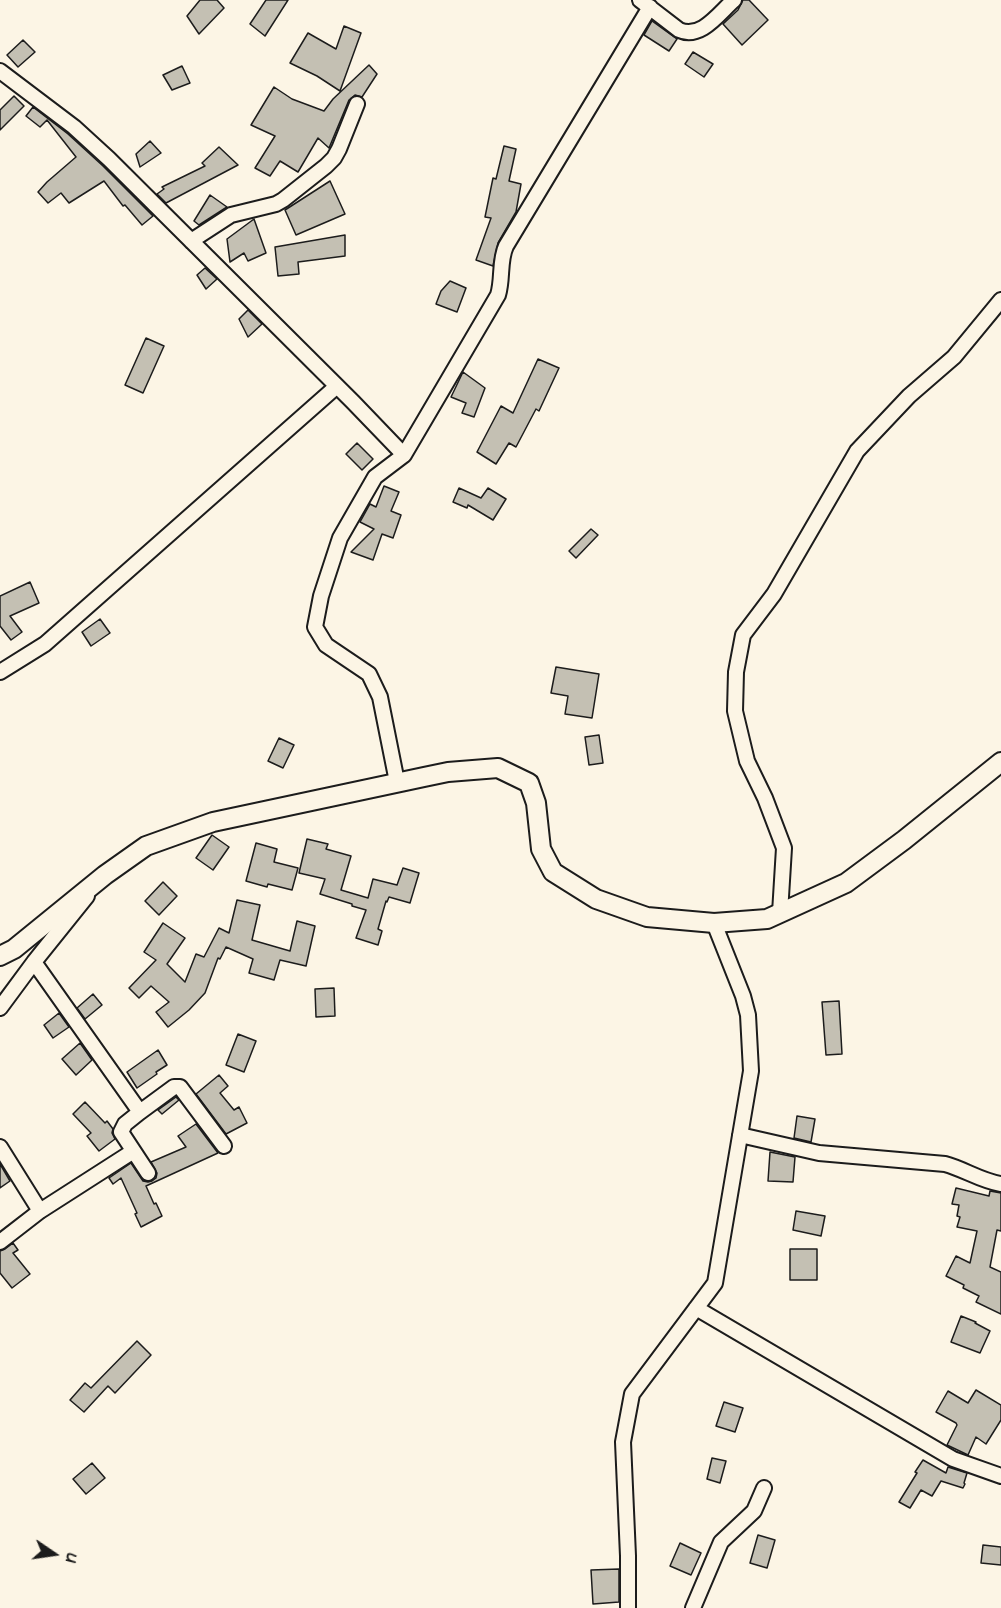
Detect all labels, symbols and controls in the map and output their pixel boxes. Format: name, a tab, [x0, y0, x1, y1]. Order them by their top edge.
north arrow	[24, 1524, 84, 1584]
text: U	[60, 1551, 83, 1565]

